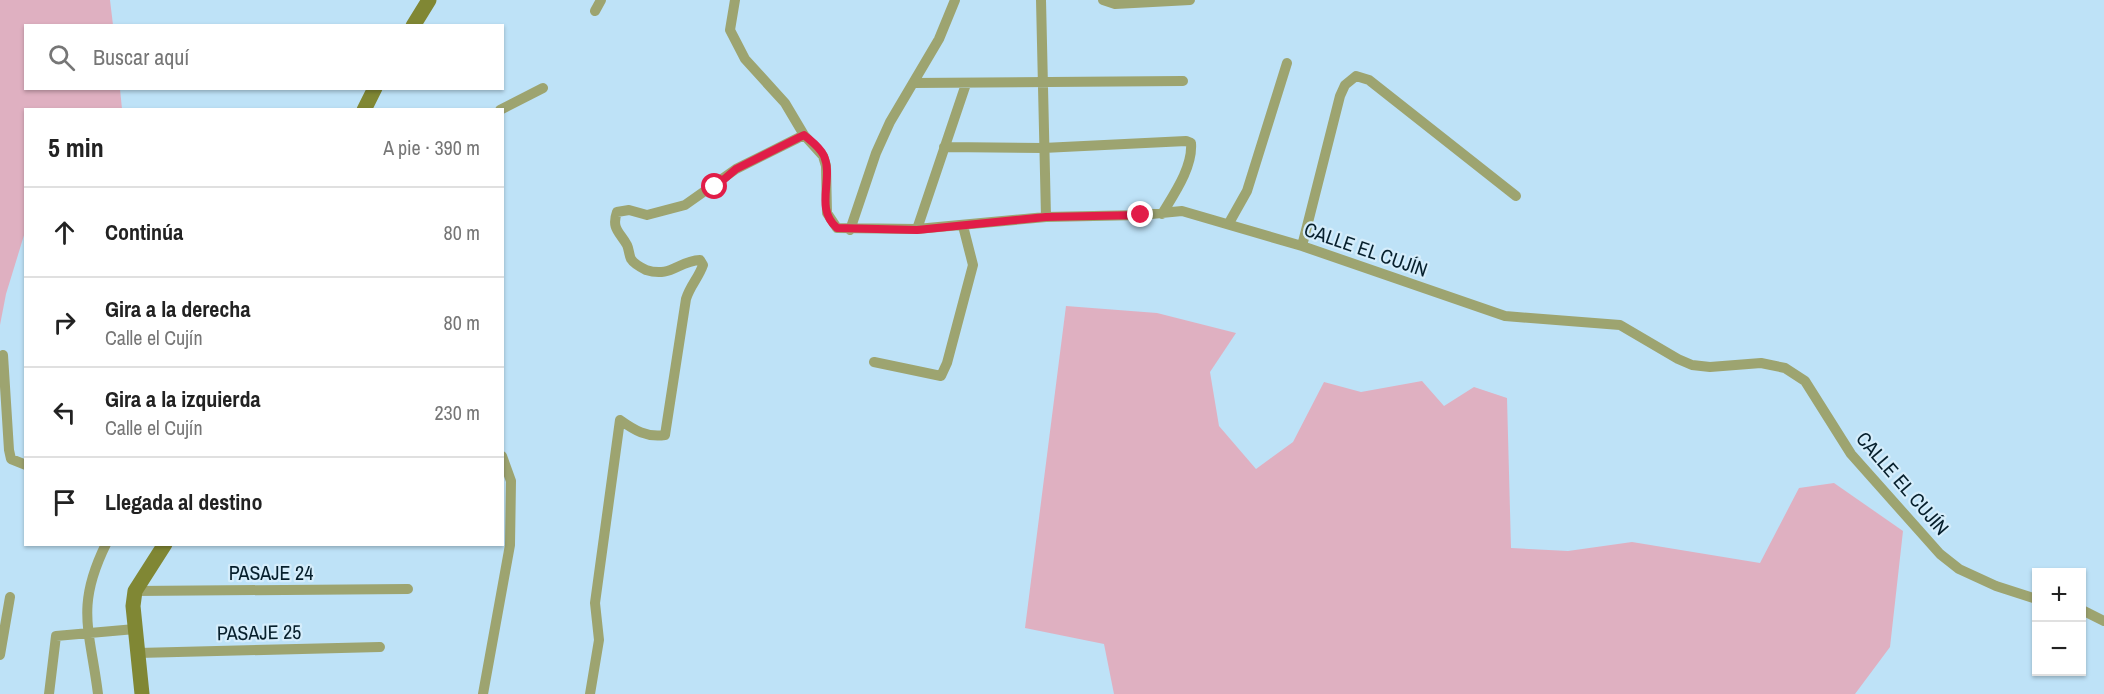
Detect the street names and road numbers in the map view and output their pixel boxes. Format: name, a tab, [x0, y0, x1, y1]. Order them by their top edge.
street label: CALLE EL CUJÍN	[1301, 215, 1431, 283]
street label: CALLE EL CUJÍN	[1851, 426, 1955, 540]
street label: PASAJE 24	[229, 559, 313, 586]
street label: PASAJE 25	[217, 618, 301, 646]

